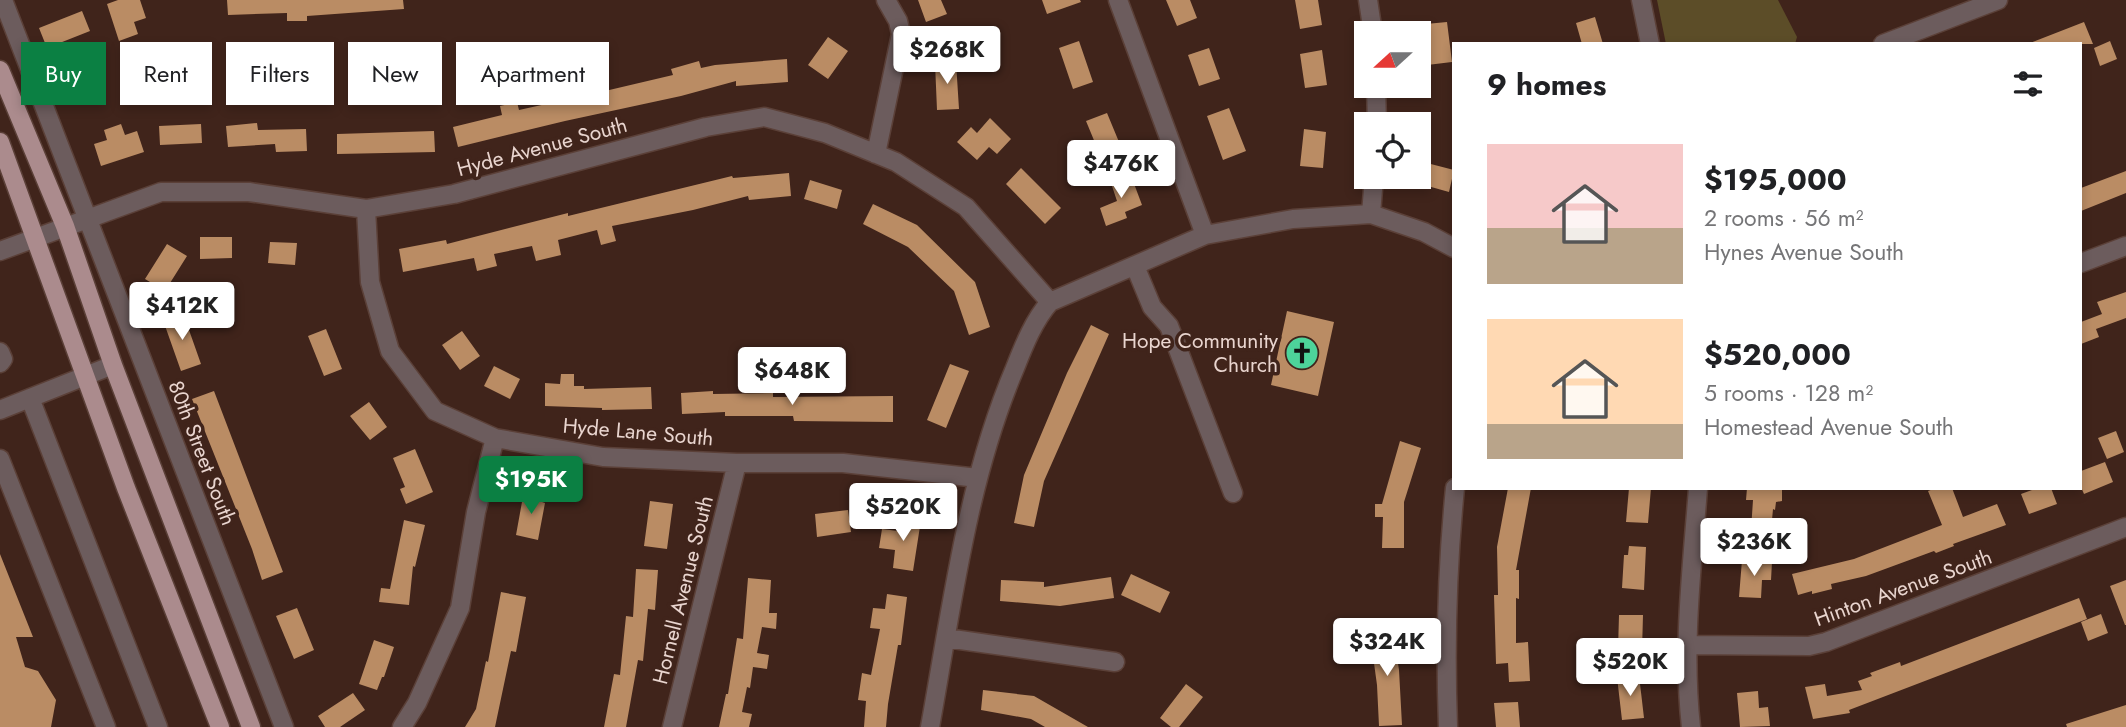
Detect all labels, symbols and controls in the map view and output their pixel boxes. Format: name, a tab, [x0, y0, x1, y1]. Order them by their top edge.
north arrow	[1354, 21, 1432, 98]
map controls	[1354, 21, 1431, 189]
pin: $268K	[898, 27, 996, 86]
text: $268K	[909, 32, 985, 66]
chip: Buy	[21, 42, 106, 105]
chip: Rent	[120, 42, 212, 105]
chip: Filters	[226, 42, 334, 105]
chip: New	[348, 42, 442, 105]
chip: Apartment	[456, 42, 609, 105]
text: 9 homes	[1487, 63, 1606, 106]
icon: filters	[2009, 65, 2047, 103]
street label: Hyde Avenue South	[454, 110, 630, 184]
button: locate	[1354, 112, 1431, 189]
pin: $476K	[1072, 140, 1170, 200]
text: $476K	[1083, 146, 1159, 180]
text: $195,000	[1704, 158, 1847, 201]
icon: home	[1543, 172, 1627, 256]
text: 2 rooms · 56 m²	[1704, 201, 1864, 235]
text: Hynes Avenue South	[1704, 235, 1904, 269]
pin: $412K	[133, 282, 231, 342]
text: $412K	[145, 288, 219, 322]
place label: Hope Community Church	[1122, 326, 1279, 380]
text: $520,000	[1704, 333, 1851, 376]
church icon: Hope Community Church	[1283, 334, 1321, 372]
icon: home	[1543, 347, 1627, 431]
pin: $648K	[743, 348, 841, 407]
text: $648K	[754, 353, 830, 387]
street label: 80th Street South	[161, 376, 243, 530]
text: 5 rooms · 128 m²	[1704, 376, 1873, 410]
street label: Hyde Lane South	[561, 410, 715, 454]
text: Homestead Avenue South	[1704, 410, 1954, 444]
pin: $195K	[482, 456, 580, 516]
text: $195K	[495, 462, 567, 496]
pin: $520K	[854, 484, 952, 543]
text: $520K	[865, 489, 941, 523]
street label: Hornell Avenue South	[645, 493, 721, 687]
pin: $236K	[1705, 518, 1803, 578]
text: $236K	[1716, 524, 1792, 558]
street label: Hinton Avenue South	[1810, 542, 1996, 634]
pin: $324K	[1338, 618, 1436, 678]
text: $324K	[1349, 624, 1425, 658]
pin: $520K	[1581, 638, 1679, 698]
text: $520K	[1592, 644, 1668, 678]

